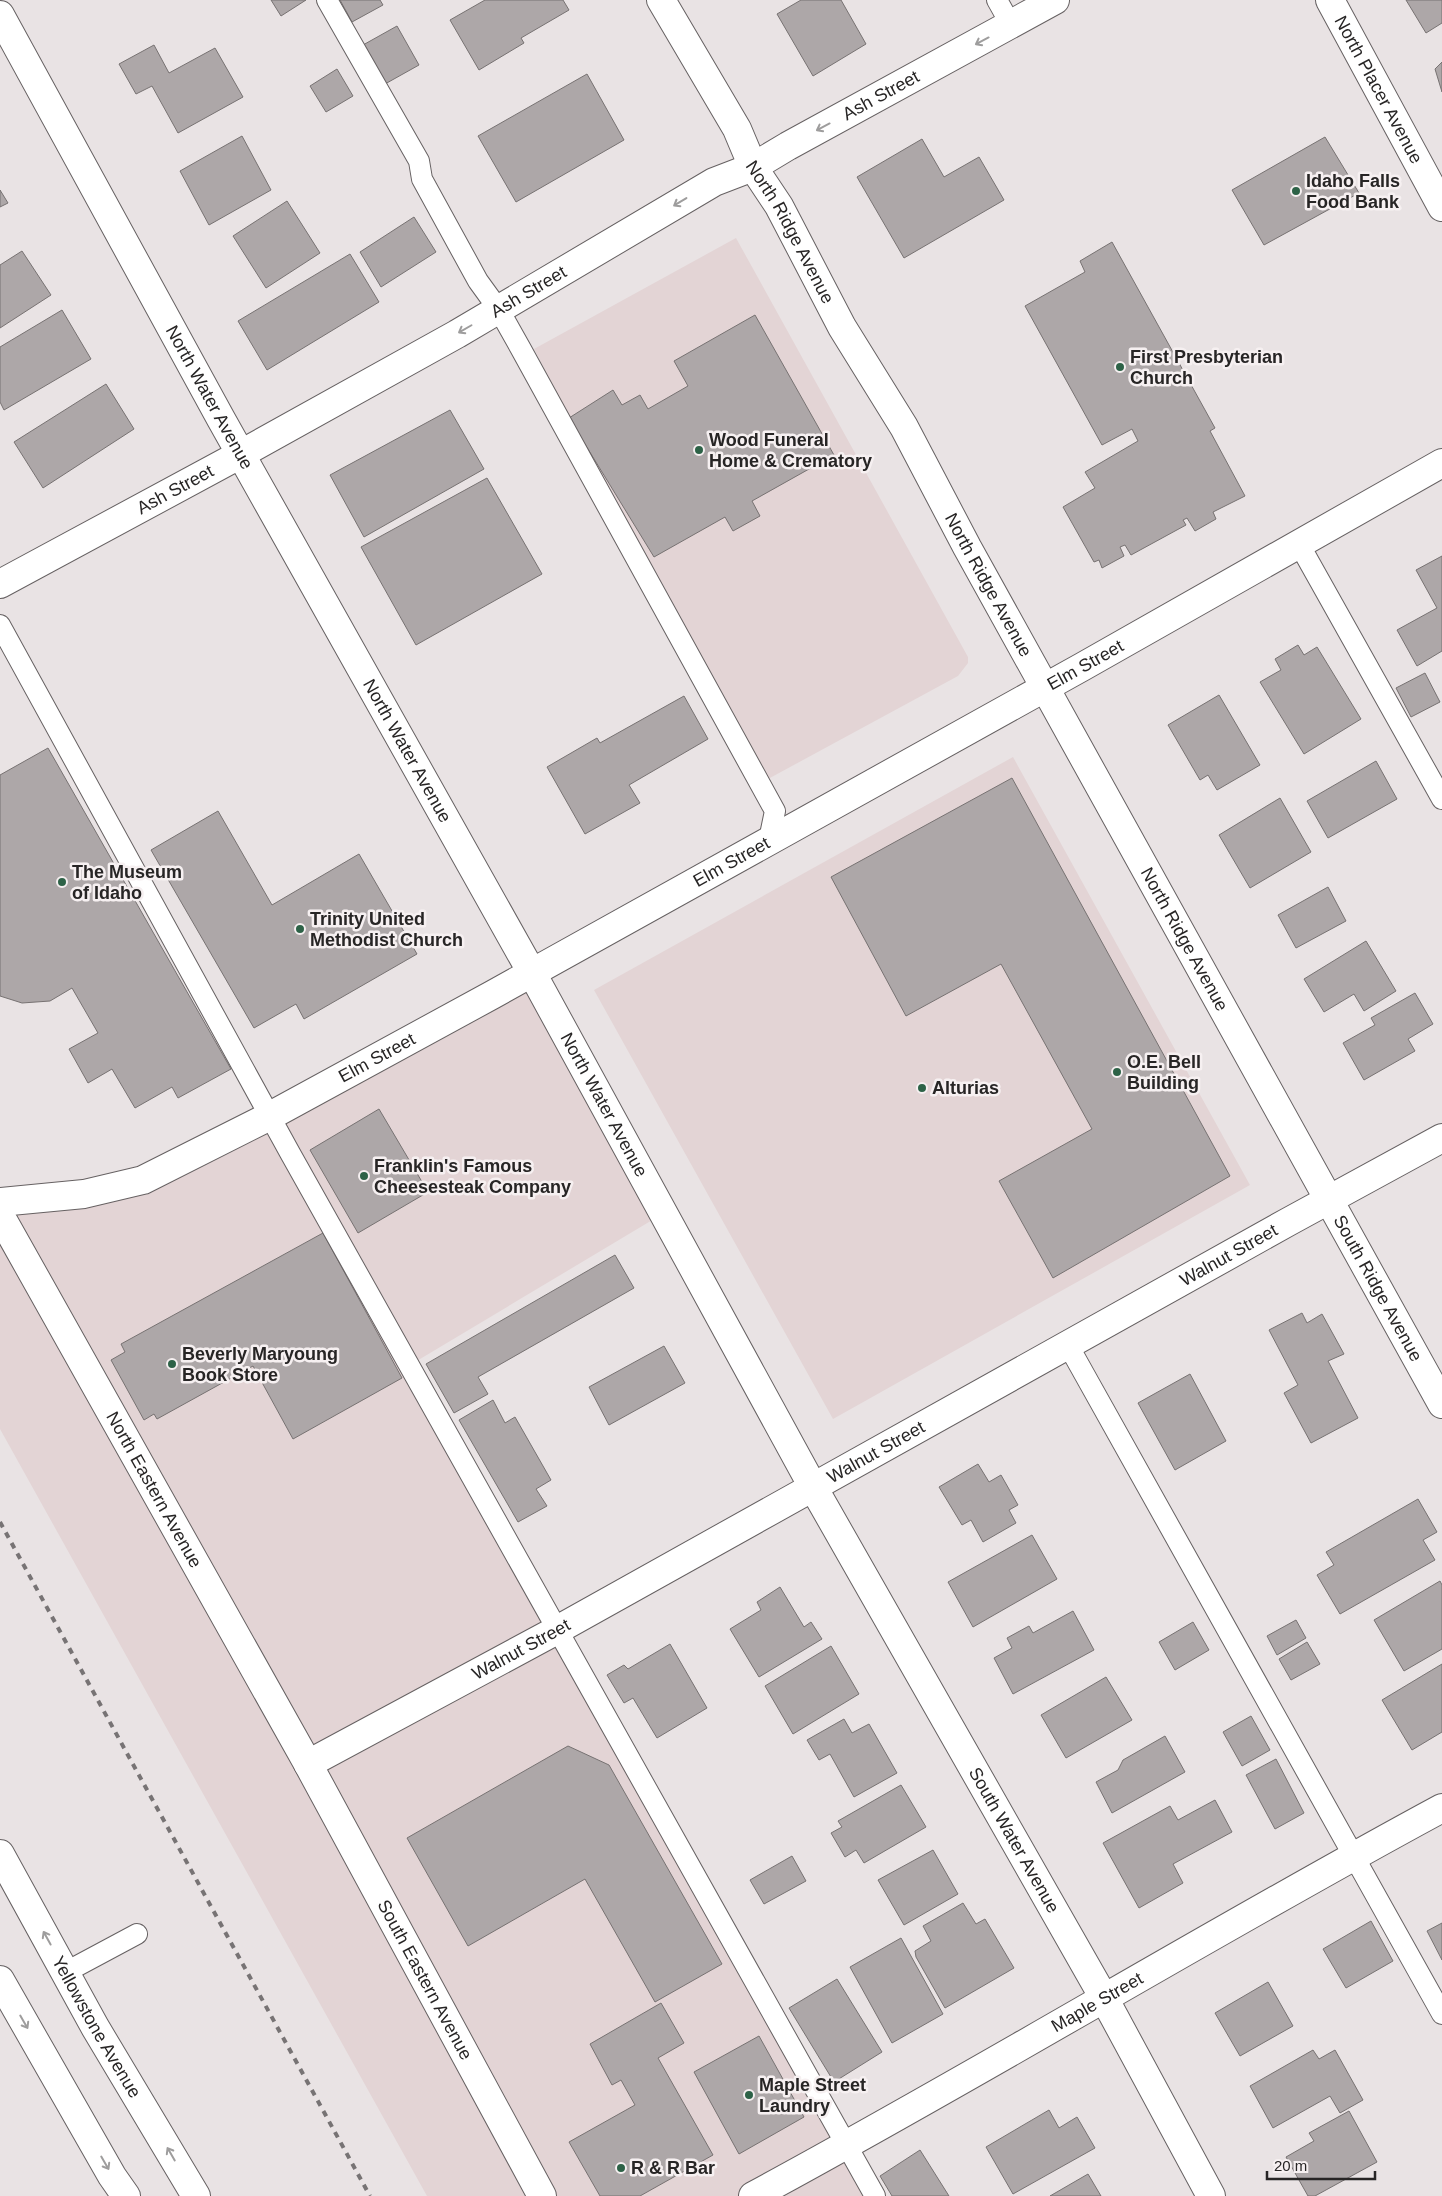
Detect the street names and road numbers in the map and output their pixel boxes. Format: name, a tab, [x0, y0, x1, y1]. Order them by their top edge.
street label: North Placer Avenue	[1331, 12, 1427, 167]
street label: Ash Street	[839, 66, 923, 124]
street label: North Ridge Avenue	[742, 157, 838, 307]
street label: Ash Street	[487, 262, 570, 322]
street label: North Water Avenue	[162, 322, 257, 473]
street label: Ash Street	[133, 461, 217, 518]
street label: North Ridge Avenue	[941, 510, 1036, 660]
street label: Elm Street	[1044, 636, 1127, 694]
street label: North Water Avenue	[359, 676, 455, 826]
street label: Elm Street	[690, 833, 773, 891]
street label: North Ridge Avenue	[1137, 864, 1232, 1015]
street label: Elm Street	[335, 1029, 419, 1087]
street label: North Water Avenue	[557, 1029, 651, 1180]
street label: South Ridge Avenue	[1329, 1212, 1426, 1365]
street label: Walnut Street	[1176, 1220, 1281, 1290]
street label: North Eastern Avenue	[102, 1408, 206, 1571]
street label: Walnut Street	[824, 1417, 928, 1487]
street label: Walnut Street	[469, 1615, 574, 1684]
street label: South Water Avenue	[965, 1764, 1063, 1916]
street label: South Eastern Avenue	[374, 1896, 476, 2063]
street label: Yellowstone Avenue	[48, 1953, 145, 2101]
street label: Maple Street	[1048, 1968, 1146, 2036]

